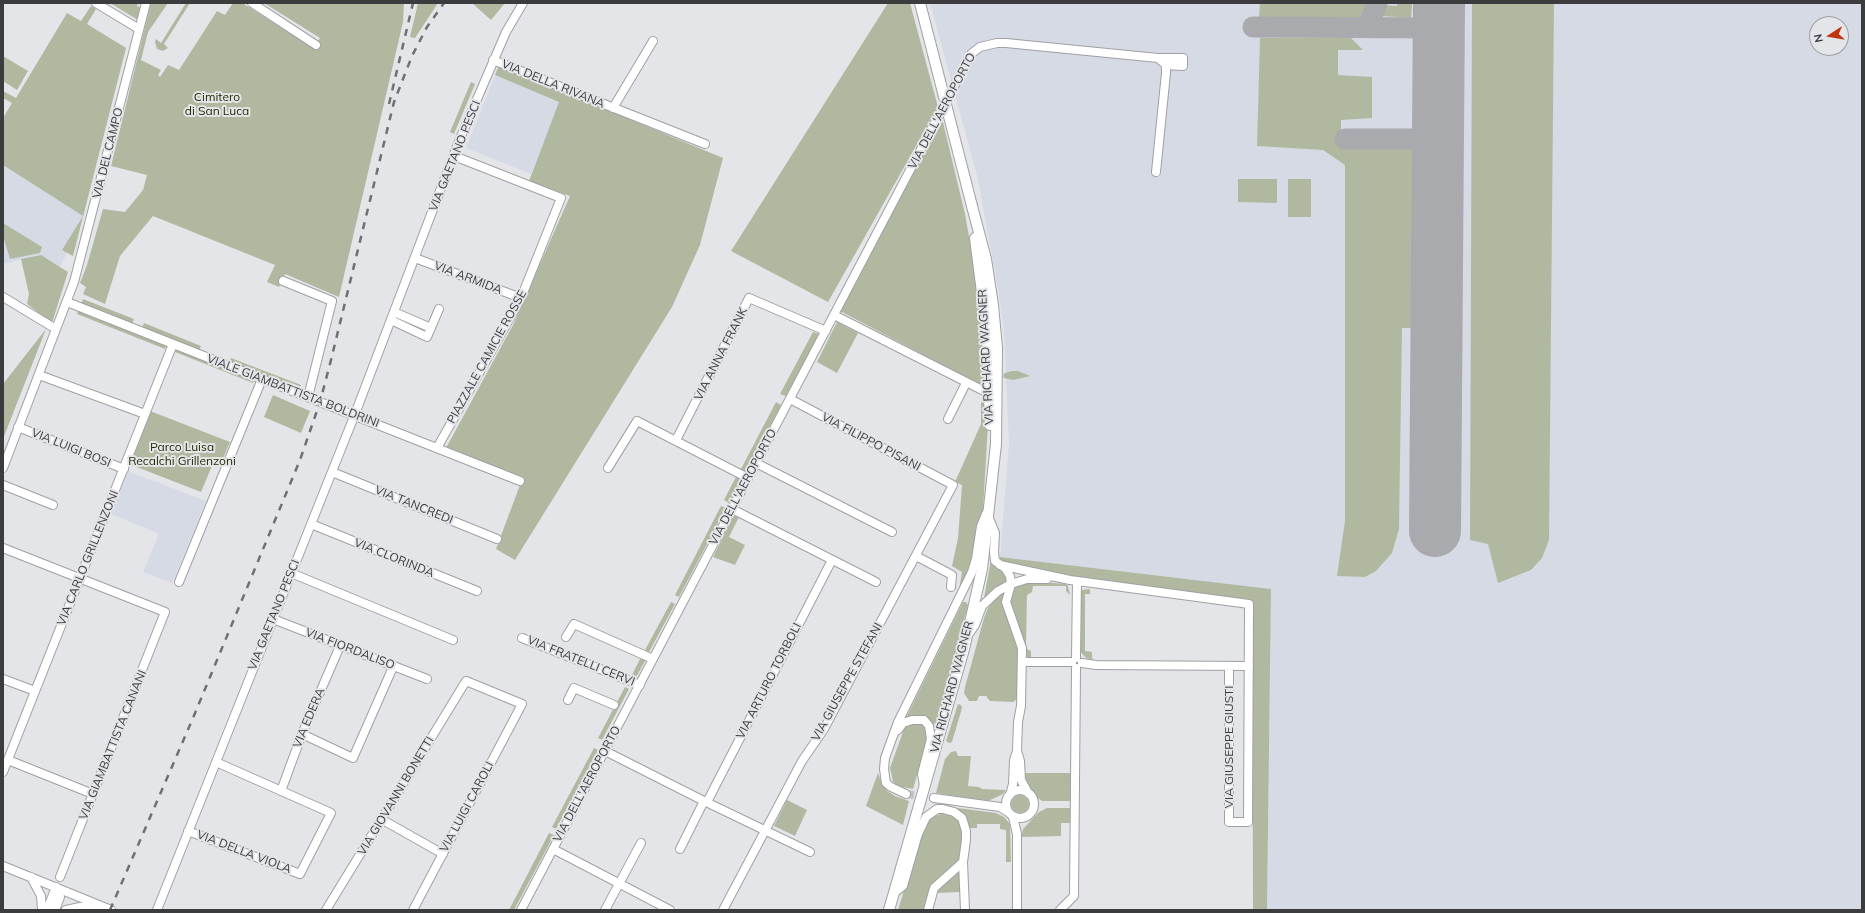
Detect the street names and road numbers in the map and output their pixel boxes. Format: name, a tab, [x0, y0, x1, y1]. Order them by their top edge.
street label: VIA DELL'AEROPORTO	[905, 50, 979, 172]
street label: VIA DELLA RIVANA	[499, 57, 607, 111]
street label: VIA GAETANO PESCI	[426, 99, 484, 213]
street label: VIA DEL CAMPO	[90, 106, 126, 200]
street label: VIA ARMIDA	[432, 258, 504, 298]
street label: PIAZZALE CAMICIE ROSSE	[444, 288, 530, 426]
street label: VIA RICHARD WAGNER	[975, 289, 997, 425]
street label: VIA ANNA FRANK	[691, 305, 751, 403]
street label: VIALE GIAMBATTISTA BOLDRINI	[205, 351, 381, 431]
street label: VIA FILIPPO PISANI	[819, 410, 923, 474]
street label: VIA LUIGI BOSI	[29, 425, 113, 471]
street label: VIA DELL'AEROPORTO	[706, 426, 780, 548]
street label: VIA TANCREDI	[373, 483, 455, 527]
street label: VIA CARLO GRILLENZONI	[54, 488, 122, 628]
street label: VIA CLORINDA	[352, 535, 436, 581]
street label: VIA GAETANO PESCI	[245, 558, 303, 672]
street label: VIA RICHARD WAGNER	[927, 619, 977, 755]
street label: VIA GIUSEPPE STEFANI	[808, 620, 886, 744]
street label: VIA ARTURO TORBOLI	[733, 621, 805, 741]
street label: VIA FIORDALISO	[303, 625, 397, 673]
street label: VIA FRATELLI CERVI	[525, 633, 637, 689]
street label: VIA GIAMBATTISTA CANANI	[76, 668, 150, 822]
street label: VIA EDERA	[290, 686, 328, 750]
street label: VIA GIUSEPPE GIUSTI	[1222, 686, 1236, 808]
street label: VIA DELL'AEROPORTO	[550, 723, 624, 845]
street label: VIA GIOVANNI BONETTI	[355, 734, 437, 858]
street label: VIA LUIGI CAROLI	[437, 759, 497, 855]
street label: VIA DELLA VIOLA	[195, 827, 293, 877]

